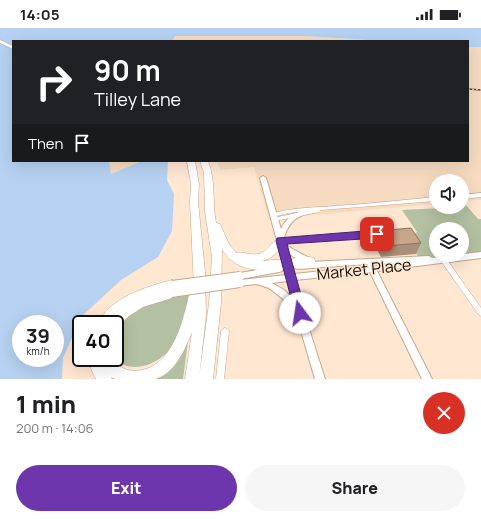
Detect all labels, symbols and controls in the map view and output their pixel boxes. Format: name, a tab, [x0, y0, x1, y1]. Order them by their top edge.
text: 14:05	[20, 4, 60, 25]
text: 90 m	[94, 51, 161, 89]
icon: right	[28, 56, 80, 108]
text: Tilley Lane	[94, 87, 181, 111]
icon: arrive	[71, 132, 93, 154]
text: Then	[28, 133, 63, 154]
map controls	[429, 174, 469, 262]
button: sound	[429, 174, 469, 214]
pin	[360, 217, 394, 251]
button: layers	[429, 222, 469, 262]
icon: arrive	[366, 223, 388, 245]
street label: Market Place	[316, 253, 412, 285]
position arrow	[279, 292, 321, 334]
speed limit sign: 40	[72, 315, 124, 367]
text: 39	[26, 322, 50, 349]
text: km/h	[26, 344, 50, 358]
text: 1 min	[16, 387, 76, 420]
button: close	[423, 392, 465, 434]
text: 200 m · 14:06	[16, 419, 94, 437]
button: Exit	[16, 465, 237, 511]
button: Share	[245, 465, 465, 511]

